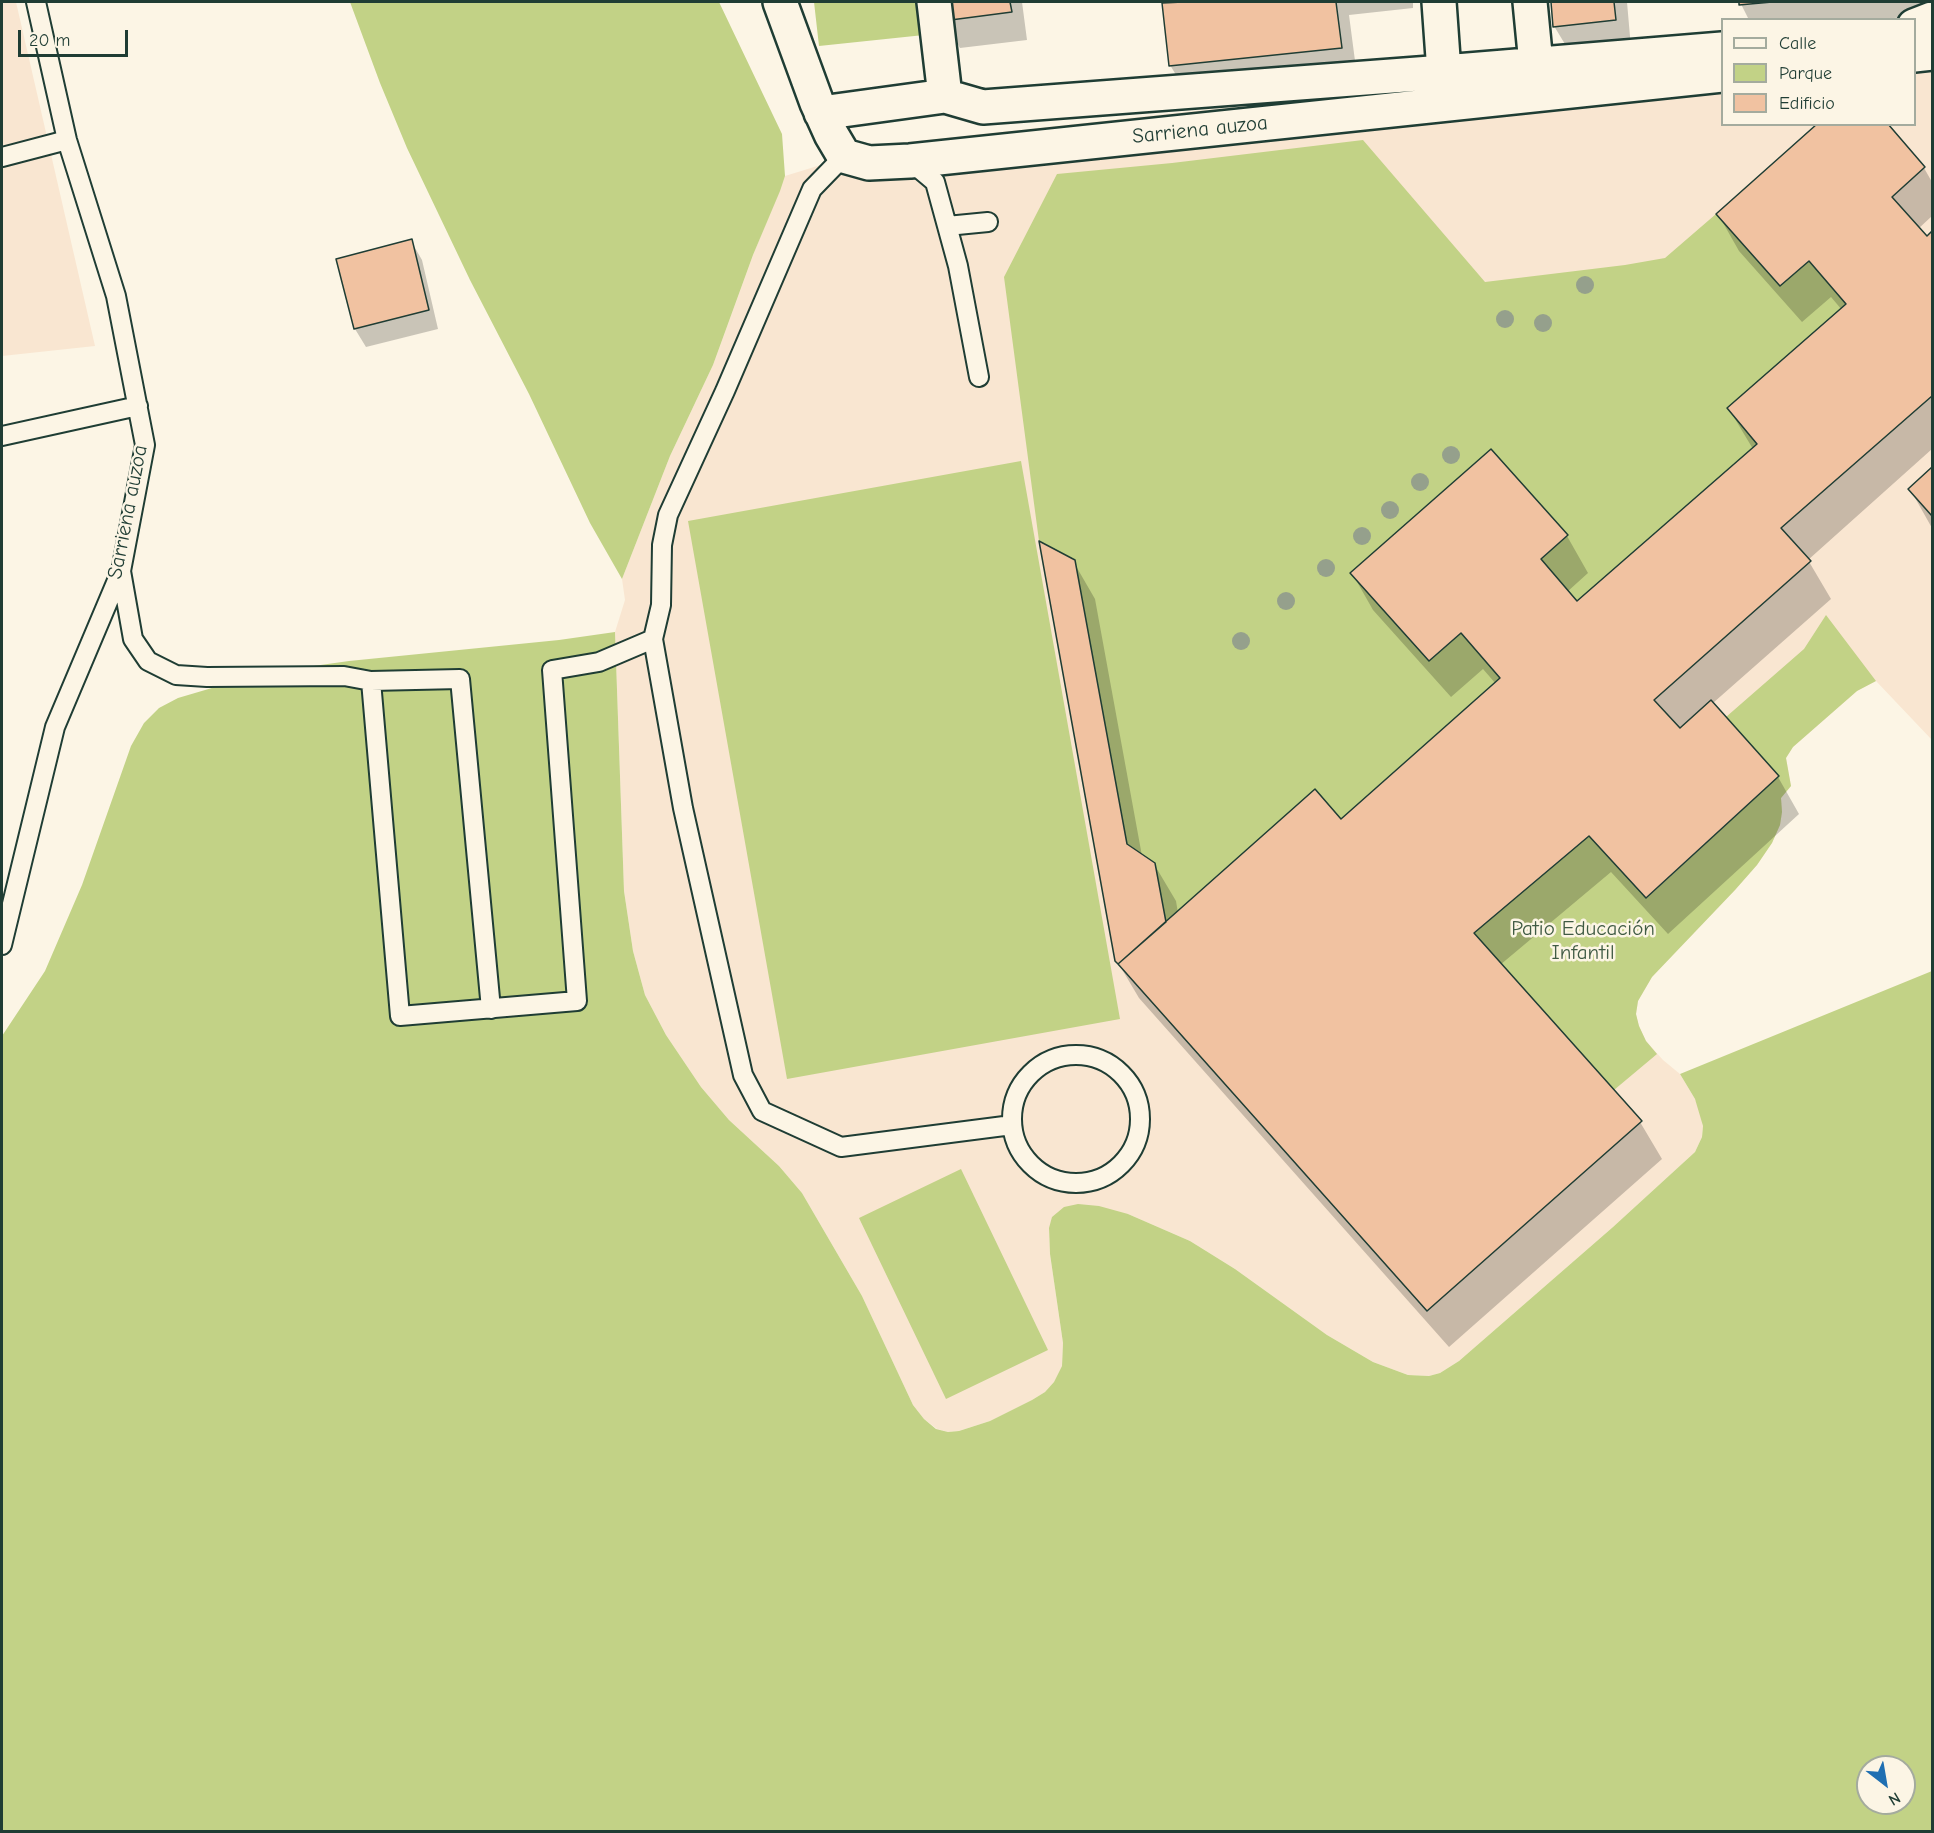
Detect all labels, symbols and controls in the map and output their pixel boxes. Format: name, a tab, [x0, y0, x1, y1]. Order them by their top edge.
scale bar	[21, 18, 130, 56]
legend	[1721, 18, 1916, 126]
text: 20 m	[29, 30, 70, 51]
text: Calle	[1779, 33, 1816, 54]
text: Parque	[1779, 63, 1832, 84]
text: Edificio	[1779, 93, 1835, 114]
street label: Sarriena auzoa	[1131, 110, 1269, 150]
street label: Sarriena auzoa	[103, 443, 153, 581]
park label: Patio Educación Infantil	[1511, 916, 1655, 966]
north arrow	[1856, 1755, 1916, 1815]
text: N	[1885, 1788, 1903, 1809]

